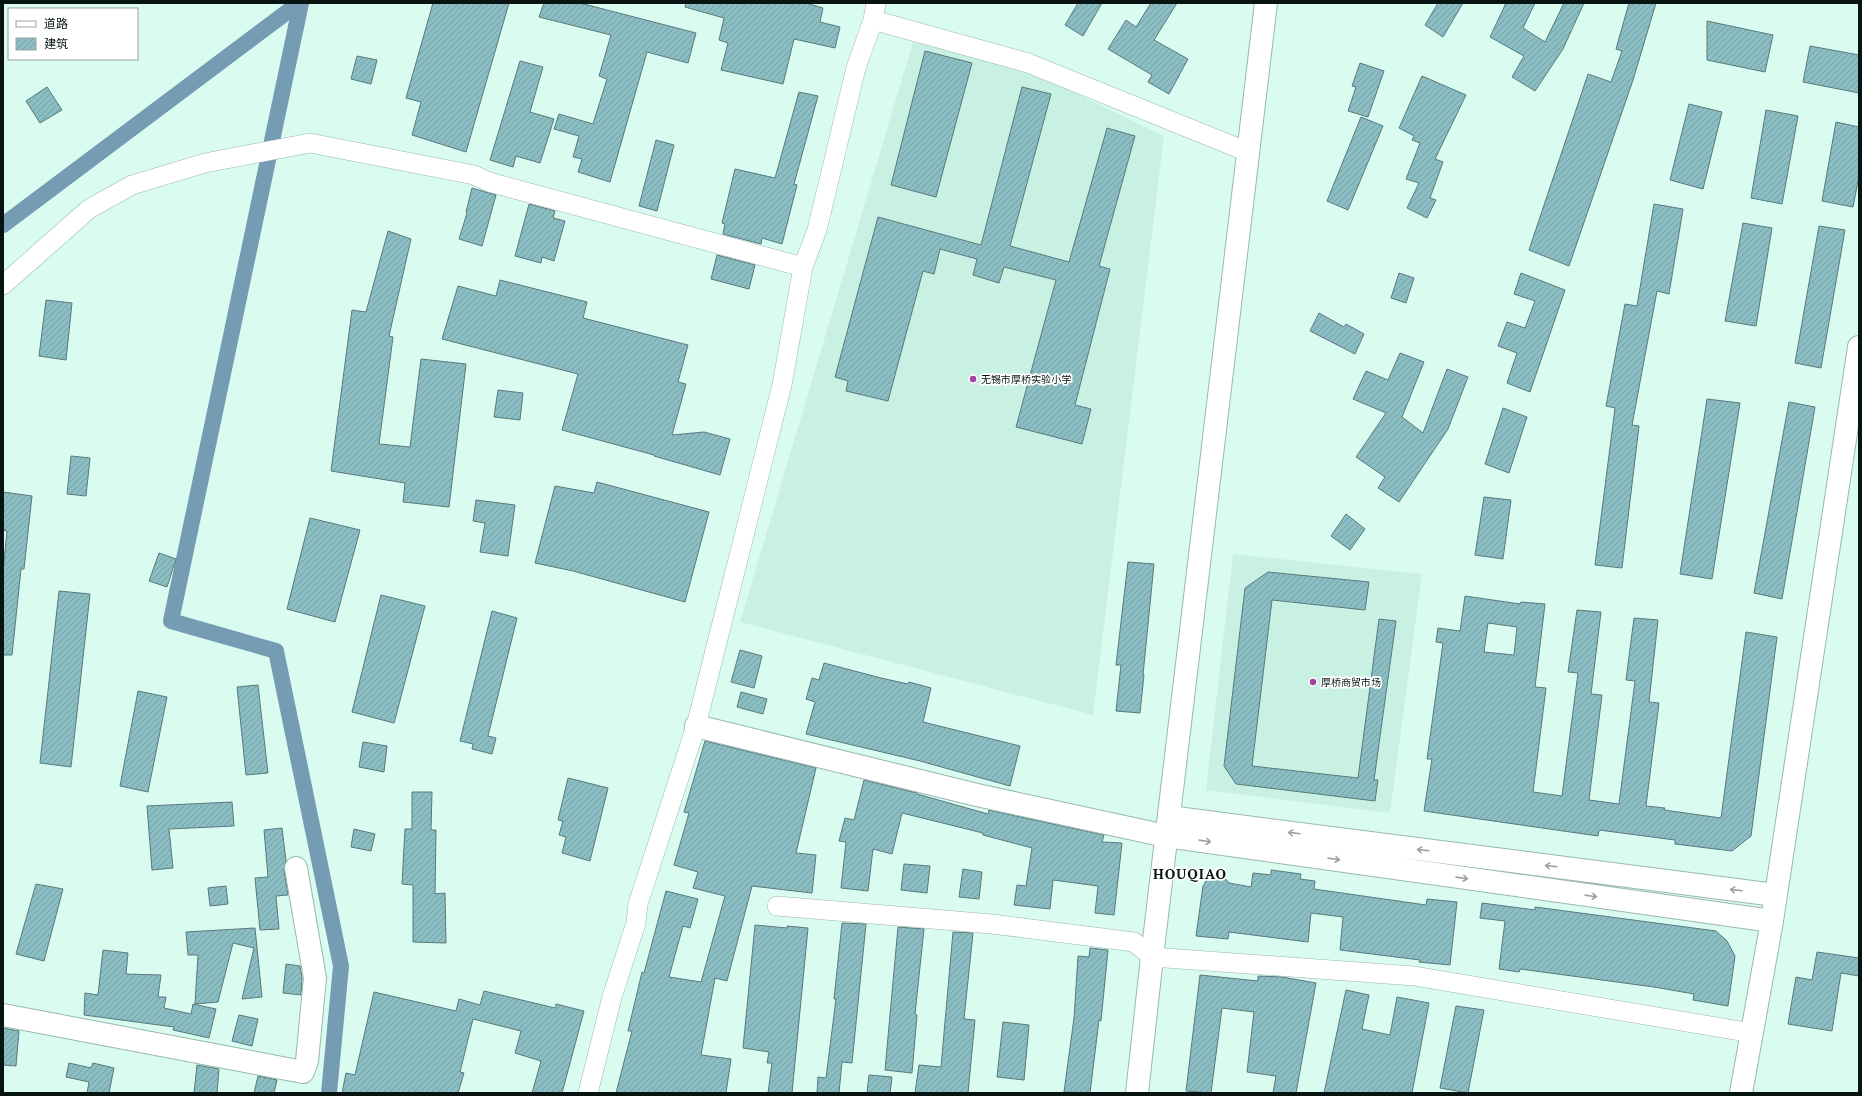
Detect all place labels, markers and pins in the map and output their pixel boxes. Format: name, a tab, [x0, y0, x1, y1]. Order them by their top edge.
place label: 无锡市厚桥实验小学	[981, 373, 1071, 386]
marker: 无锡市厚桥实验小学	[968, 374, 978, 384]
place label: 厚桥商贸市场	[1321, 676, 1381, 689]
marker: 厚桥商贸市场	[1308, 677, 1318, 687]

